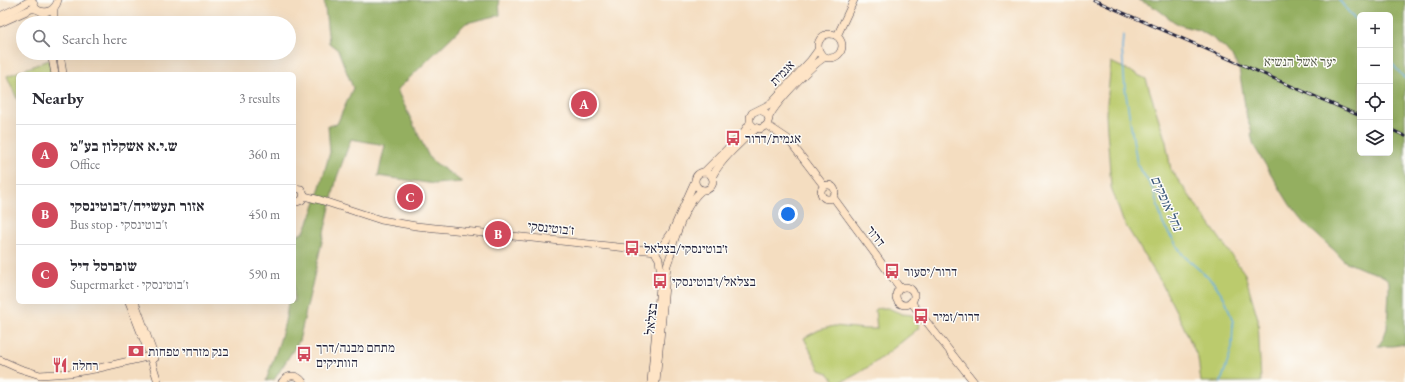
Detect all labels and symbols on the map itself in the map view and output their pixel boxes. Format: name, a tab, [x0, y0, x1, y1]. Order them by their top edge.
park label: יער אשל הנשיא	[1264, 53, 1336, 70]
street label: אגמית	[766, 57, 798, 89]
pin: A	[571, 89, 597, 119]
bus stop icon: אגמית/דרור	[724, 129, 742, 147]
place label: אגמית/דרור	[745, 130, 801, 147]
water label: נחל אופקים	[1147, 173, 1188, 235]
pin: C	[397, 182, 423, 212]
your location	[778, 204, 798, 224]
street label: ז'בוטינסקי	[527, 217, 575, 239]
pin: B	[485, 219, 511, 249]
street label: דרור	[863, 222, 889, 250]
bus stop icon: ז׳בוטינסקי/בצלאל	[623, 239, 641, 257]
place label: ז׳בוטינסקי/בצלאל	[644, 240, 728, 257]
bus stop icon: דרור/יסעור	[883, 262, 901, 280]
place label: דרור/יסעור	[904, 263, 957, 280]
bus stop icon: בצלאל/ז׳בוטינסקי	[651, 272, 669, 290]
place label: בצלאל/ז׳בוטינסקי	[672, 273, 756, 290]
street label: בצלאל	[641, 302, 661, 336]
bus stop icon: דרור/זמיר	[912, 307, 930, 325]
place label: דרור/זמיר	[933, 308, 980, 325]
place label: מתחם מבנה/דרך הוותיקים	[316, 339, 395, 371]
bank icon: בנק מזרחי טפחות	[127, 342, 145, 360]
place label: בנק מזרחי טפחות	[148, 343, 228, 360]
bus stop icon: מתחם מבנה/דרך הוותיקים	[295, 345, 313, 363]
restaurant icon: רחלה	[51, 356, 69, 374]
place label: רחלה	[72, 357, 99, 374]

